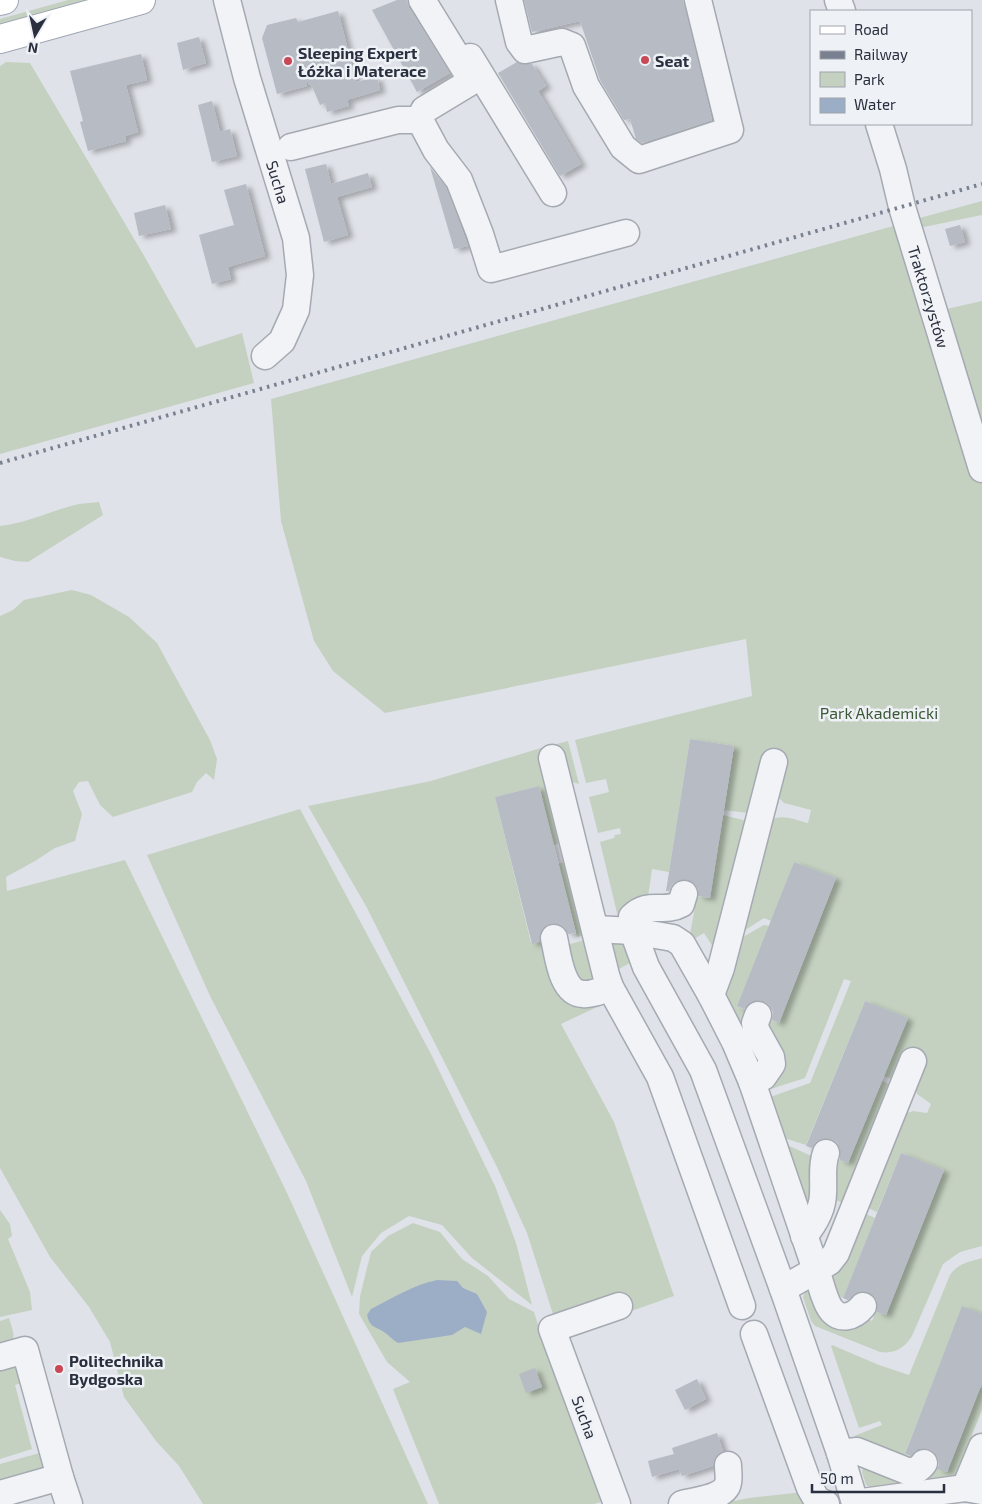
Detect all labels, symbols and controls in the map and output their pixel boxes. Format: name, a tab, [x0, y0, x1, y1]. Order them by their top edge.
north arrow	[10, 10, 60, 60]
legend	[810, 10, 972, 125]
text: Road	[854, 20, 889, 38]
text: N	[27, 39, 39, 58]
place label: Sleeping Expert Łóżka i Materace	[298, 43, 426, 80]
text: Railway	[854, 45, 908, 63]
place label: Seat	[655, 51, 690, 70]
marker: Seat	[639, 54, 651, 66]
marker: Sleeping Expert Łóżka i Materace	[282, 55, 294, 67]
text: Park	[854, 70, 885, 88]
text: Water	[854, 95, 896, 113]
street label: Sucha	[263, 158, 294, 206]
street label: Traktorzystów	[905, 243, 954, 350]
park label: Park Akademicki	[820, 703, 938, 722]
place label: Politechnika Bydgoska	[69, 1351, 163, 1389]
marker: Politechnika Bydgoska	[53, 1363, 65, 1375]
street label: Sucha	[569, 1393, 601, 1441]
scale bar	[812, 1462, 944, 1494]
text: 50 m	[820, 1469, 854, 1487]

